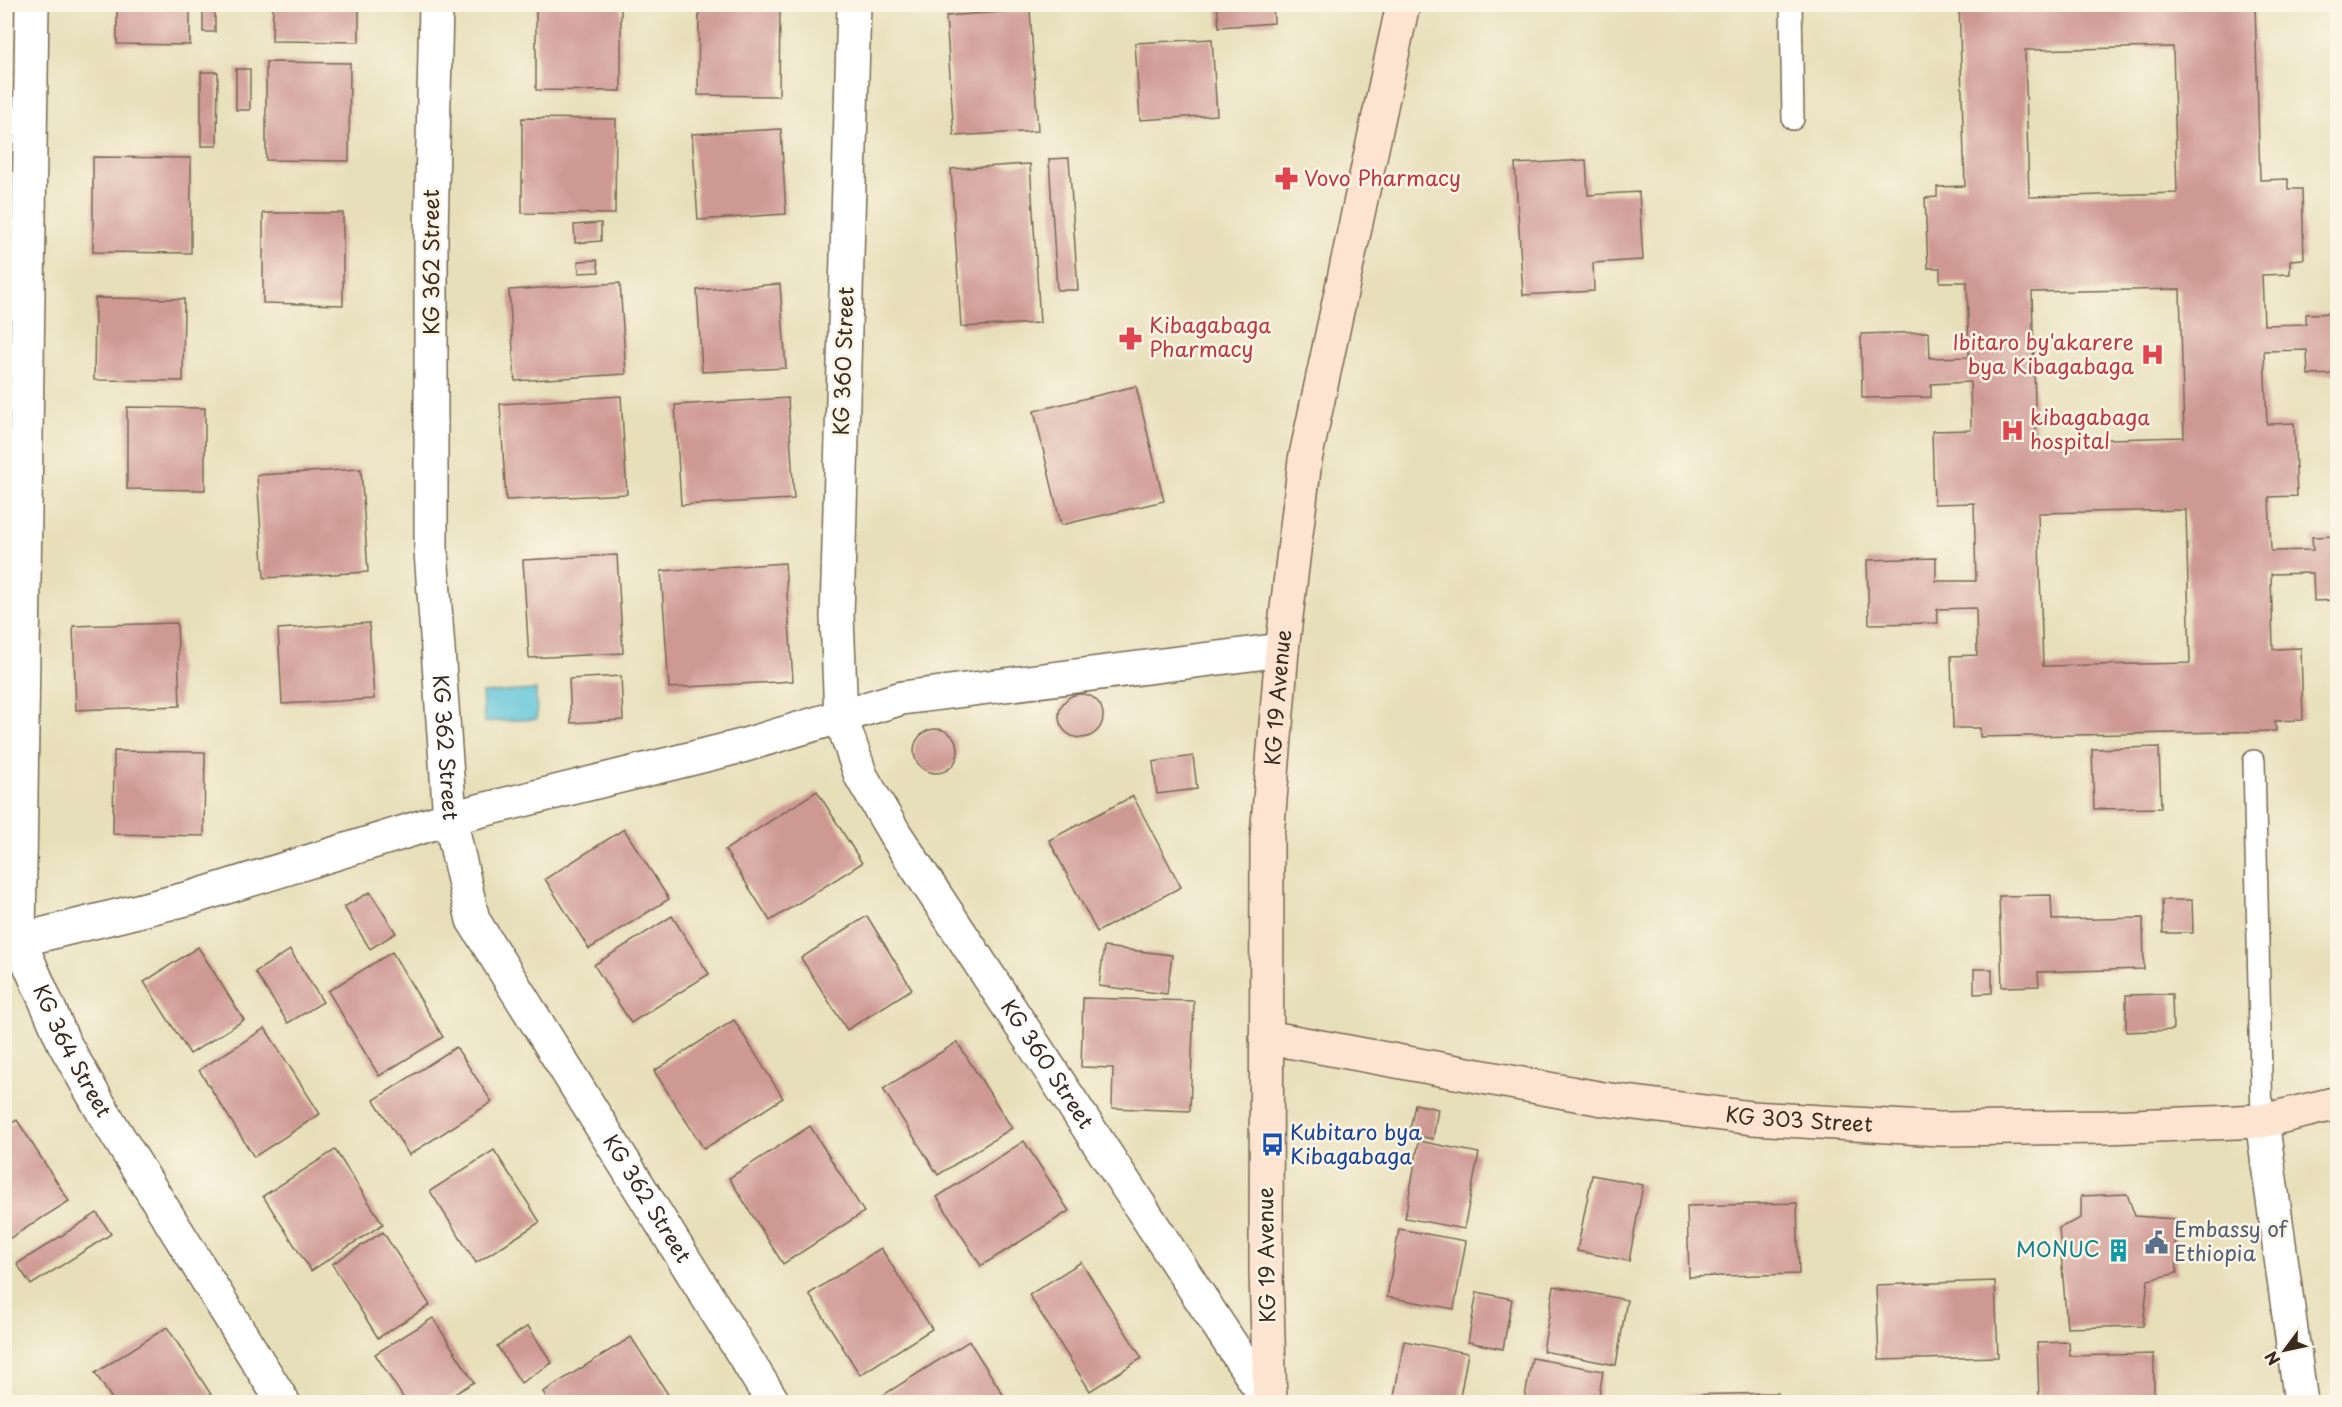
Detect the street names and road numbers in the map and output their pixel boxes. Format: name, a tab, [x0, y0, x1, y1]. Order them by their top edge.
street label: KG 362 Street	[414, 189, 446, 335]
street label: KG 360 Street	[823, 286, 861, 436]
street label: KG 19 Avenue	[1255, 628, 1298, 766]
street label: KG 362 Street	[426, 673, 468, 821]
street label: KG 364 Street	[26, 979, 121, 1122]
street label: KG 360 Street	[994, 993, 1103, 1135]
street label: KG 303 Street	[1724, 1097, 1874, 1139]
street label: KG 362 Street	[596, 1128, 701, 1268]
street label: KG 19 Avenue	[1248, 1187, 1282, 1323]

